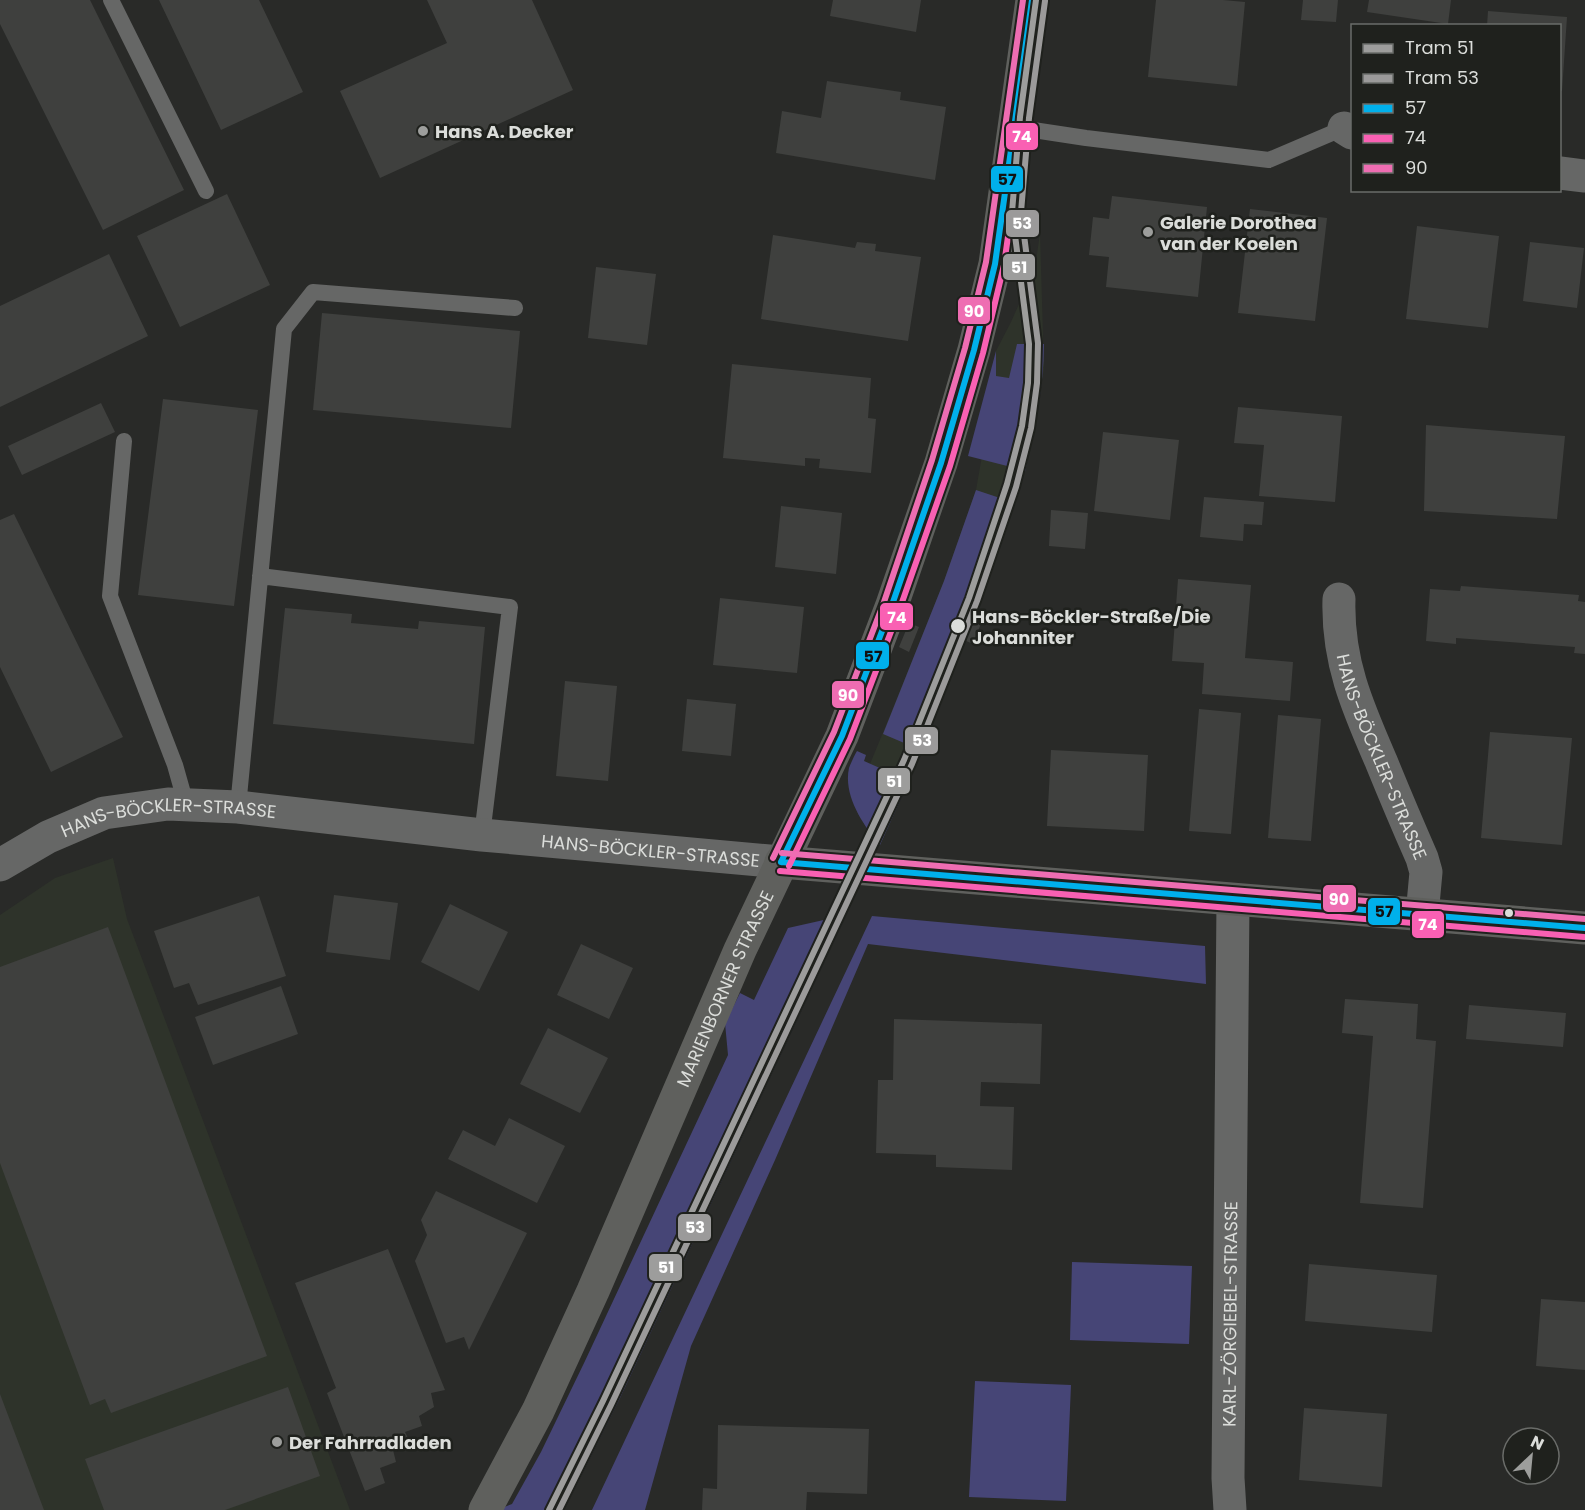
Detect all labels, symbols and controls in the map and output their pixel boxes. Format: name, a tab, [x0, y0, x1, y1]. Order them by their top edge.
legend	[1351, 24, 1561, 192]
text: Tram 51	[1405, 35, 1474, 60]
text: Tram 53	[1405, 65, 1479, 90]
text: 57	[1405, 95, 1426, 120]
place label: Hans A. Decker	[435, 119, 574, 144]
line badge: 74	[1005, 122, 1039, 151]
marker: Hans A. Decker	[416, 124, 430, 138]
text: 74	[1012, 125, 1032, 148]
text: 74	[1405, 125, 1426, 150]
text: 90	[1405, 155, 1428, 180]
line badge: 57	[990, 165, 1024, 193]
text: 57	[998, 168, 1017, 191]
line badge: 53	[1005, 209, 1040, 238]
place label: Galerie Dorothea van der Koelen	[1160, 210, 1317, 256]
text: 53	[1012, 212, 1032, 235]
marker: Galerie Dorothea van der Koelen	[1141, 225, 1155, 239]
line badge: 51	[1002, 253, 1036, 281]
text: 51	[1011, 256, 1027, 279]
line badge: 90	[957, 296, 991, 325]
text: 90	[964, 300, 984, 323]
line badge: 74	[879, 602, 914, 631]
place label: Hans-Böckler-Straße/Die Johanniter	[972, 604, 1211, 650]
text: 74	[887, 606, 907, 629]
marker: Hans-Böckler-Straße/Die Johanniter	[949, 617, 967, 635]
line badge: 57	[855, 641, 890, 670]
text: 57	[864, 645, 883, 668]
street label: HANS-BÖCKLER-STRASSE	[1331, 651, 1434, 863]
line badge: 90	[831, 680, 865, 709]
text: 90	[838, 684, 858, 707]
line badge: 53	[904, 726, 939, 755]
text: 53	[912, 729, 932, 752]
line badge: 51	[877, 767, 911, 795]
text: 51	[886, 770, 902, 793]
street label: HANS-BÖCKLER-STRASSE	[57, 791, 278, 843]
street label: HANS-BÖCKLER-STRASSE	[540, 828, 761, 873]
line badge: 90	[1322, 884, 1357, 913]
street label: MARIENBORNER STRASSE	[670, 886, 779, 1091]
text: 90	[1329, 888, 1349, 911]
line badge: 57	[1367, 897, 1401, 926]
text: 57	[1375, 900, 1394, 923]
unlabelled marker	[1503, 907, 1515, 919]
line badge: 74	[1411, 910, 1445, 939]
text: 74	[1418, 913, 1438, 936]
street label: KARL-ZÖRGIEBEL-STRASSE	[1216, 1201, 1243, 1427]
line badge: 53	[677, 1213, 712, 1242]
text: 53	[685, 1216, 705, 1239]
line badge: 51	[648, 1253, 683, 1282]
text: 51	[658, 1256, 674, 1279]
north arrow	[1501, 1426, 1561, 1486]
place label: Der Fahrradladen	[289, 1430, 452, 1455]
text: N	[1527, 1430, 1548, 1456]
marker: Der Fahrradladen	[270, 1435, 284, 1449]

